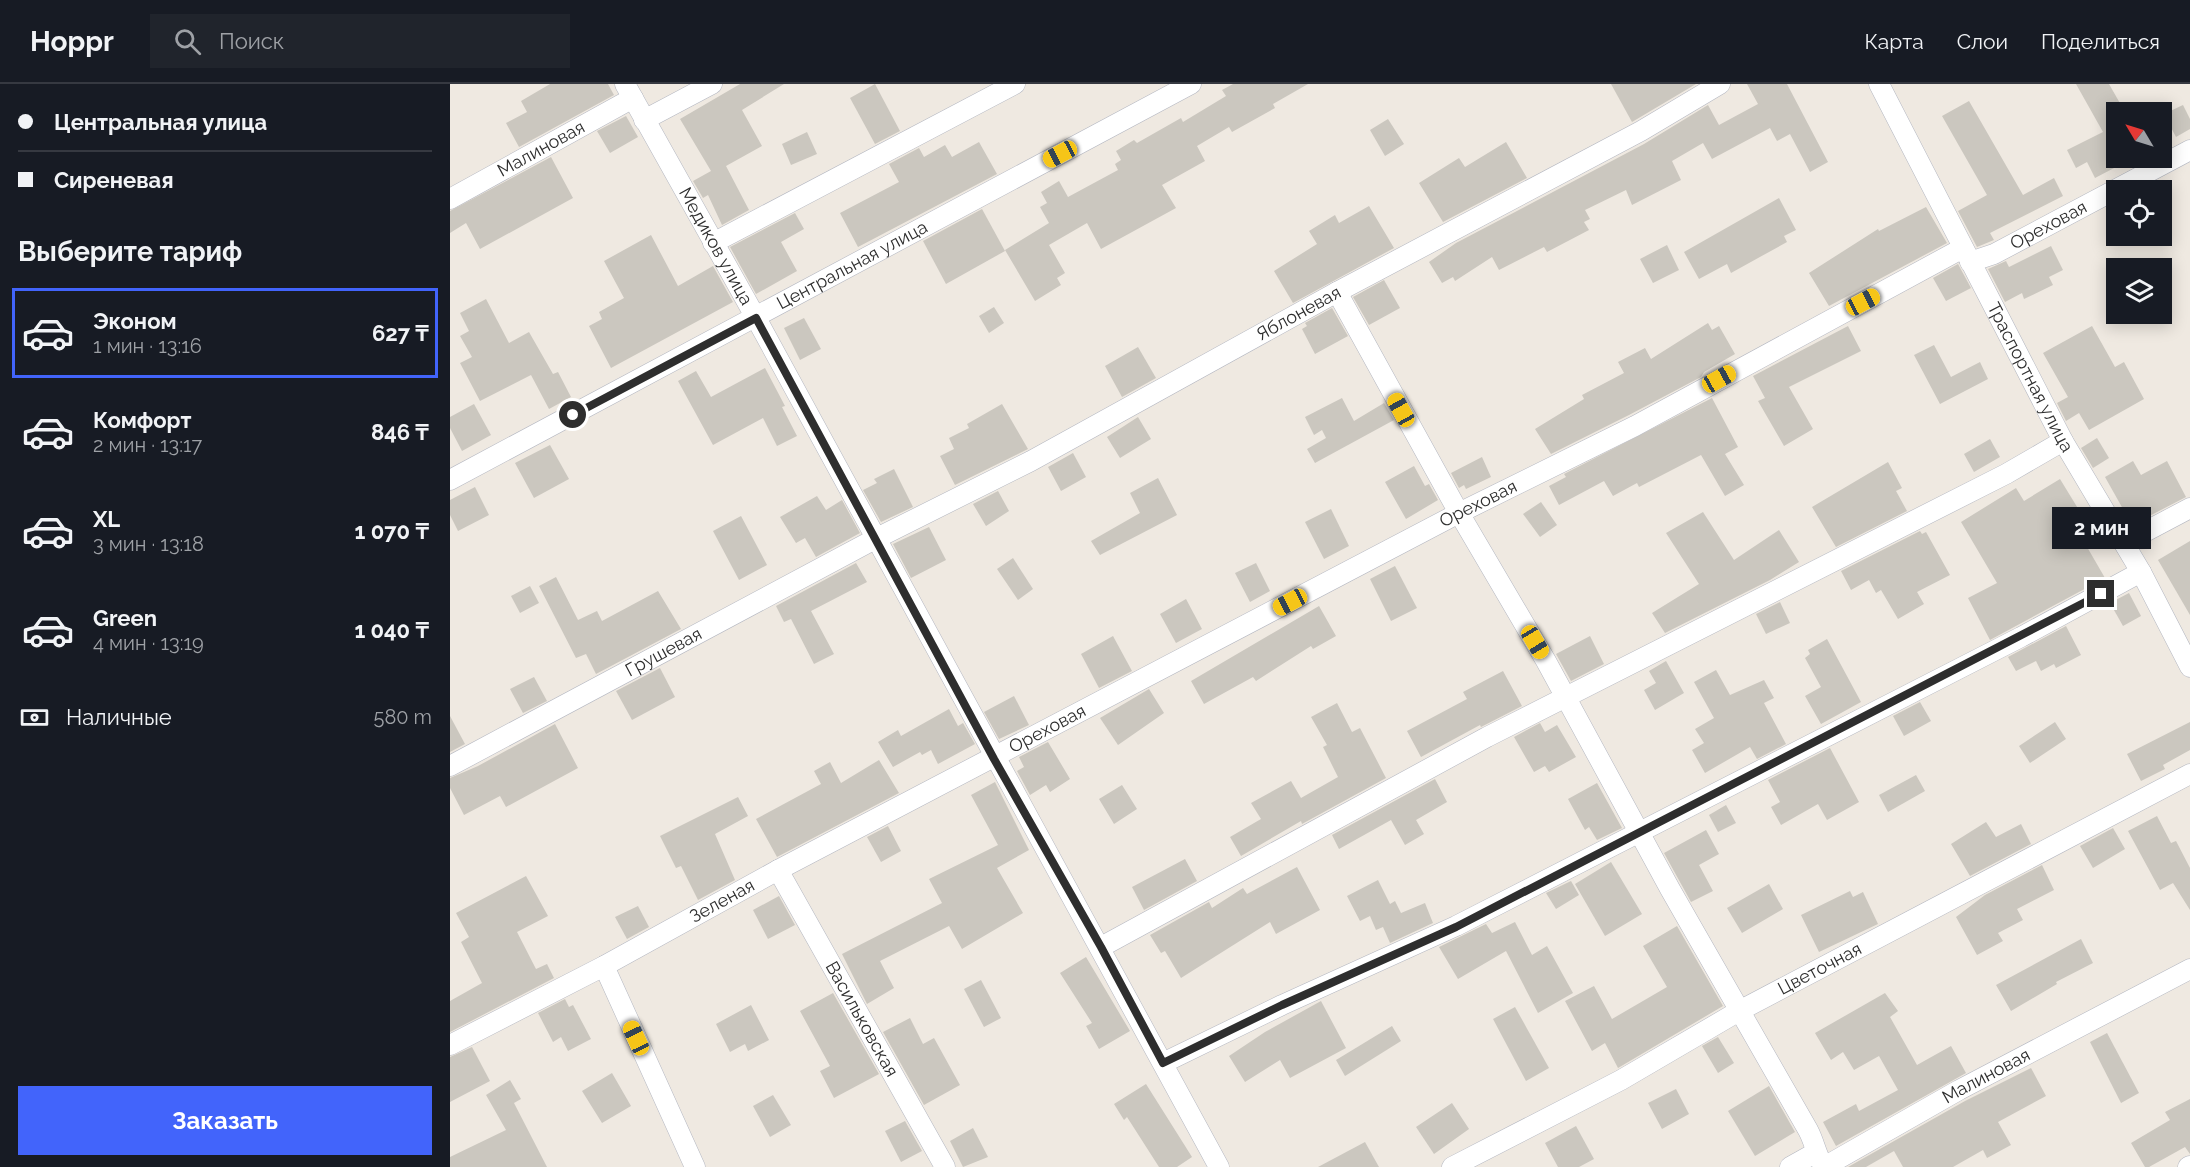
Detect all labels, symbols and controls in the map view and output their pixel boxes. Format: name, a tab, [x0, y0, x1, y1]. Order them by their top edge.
search box	[150, 14, 570, 68]
text: Hoppr	[30, 25, 114, 58]
icon: search	[171, 25, 204, 58]
text: Поиск	[219, 28, 284, 54]
text: Карта	[1865, 29, 1924, 54]
text: Слои	[1957, 29, 2008, 54]
text: Поделиться	[2041, 29, 2160, 54]
north arrow	[2106, 102, 2172, 168]
map controls	[2106, 102, 2172, 324]
text: Центральная улица	[54, 109, 267, 135]
street label: Малиновая	[494, 116, 588, 181]
car	[1040, 138, 1080, 170]
text: Сиреневая	[54, 167, 174, 193]
button: locate	[2106, 180, 2172, 246]
street label: Медиков улица	[675, 183, 758, 309]
street label: Ореховая	[2006, 196, 2090, 254]
street label: Центральная улица	[773, 216, 931, 313]
text: Выберите тариф	[18, 236, 242, 267]
button: layers	[2106, 258, 2172, 324]
street label: Яблоневая	[1253, 281, 1344, 344]
car	[1843, 286, 1883, 318]
street label: Траспортная улица	[1983, 299, 2078, 456]
icon: car	[21, 306, 75, 360]
text: Эконом	[93, 308, 177, 334]
text: 627 ₸	[372, 320, 429, 346]
text: 1 мин · 13:16	[93, 334, 202, 358]
car	[1699, 362, 1739, 396]
car	[1384, 390, 1418, 430]
route start	[559, 401, 586, 428]
icon: car	[21, 405, 75, 459]
text: Комфорт	[93, 407, 191, 433]
text: 846 ₸	[371, 419, 429, 445]
text: 2 мин · 13:17	[93, 433, 202, 457]
street label: Ореховая	[1436, 475, 1520, 531]
icon: car	[21, 504, 75, 558]
text: XL	[93, 506, 120, 532]
callout: 2 мин	[2052, 507, 2150, 549]
text: 2 мин	[2074, 516, 2129, 540]
text: 1 070 ₸	[355, 518, 429, 544]
text: 3 мин · 13:18	[93, 532, 204, 556]
route end	[2087, 580, 2114, 607]
car	[1270, 586, 1310, 618]
icon: car	[21, 603, 75, 657]
text: Green	[93, 605, 157, 631]
text: 1 040 ₸	[354, 617, 429, 643]
car	[1518, 622, 1552, 662]
street label: Грушевая	[621, 623, 705, 680]
text: 4 мин · 13:19	[93, 631, 204, 655]
street label: Ореховая	[1005, 700, 1089, 757]
icon: cash	[18, 701, 51, 734]
text: Наличные	[66, 704, 172, 730]
text: 580 m	[374, 705, 432, 729]
street label: Зеленая	[686, 874, 758, 927]
street label: Цветочная	[1774, 938, 1865, 999]
street label: Васильковская	[821, 957, 903, 1080]
car	[620, 1018, 652, 1058]
street label: Малиновая	[1938, 1044, 2033, 1107]
button: Заказать	[18, 1086, 432, 1155]

